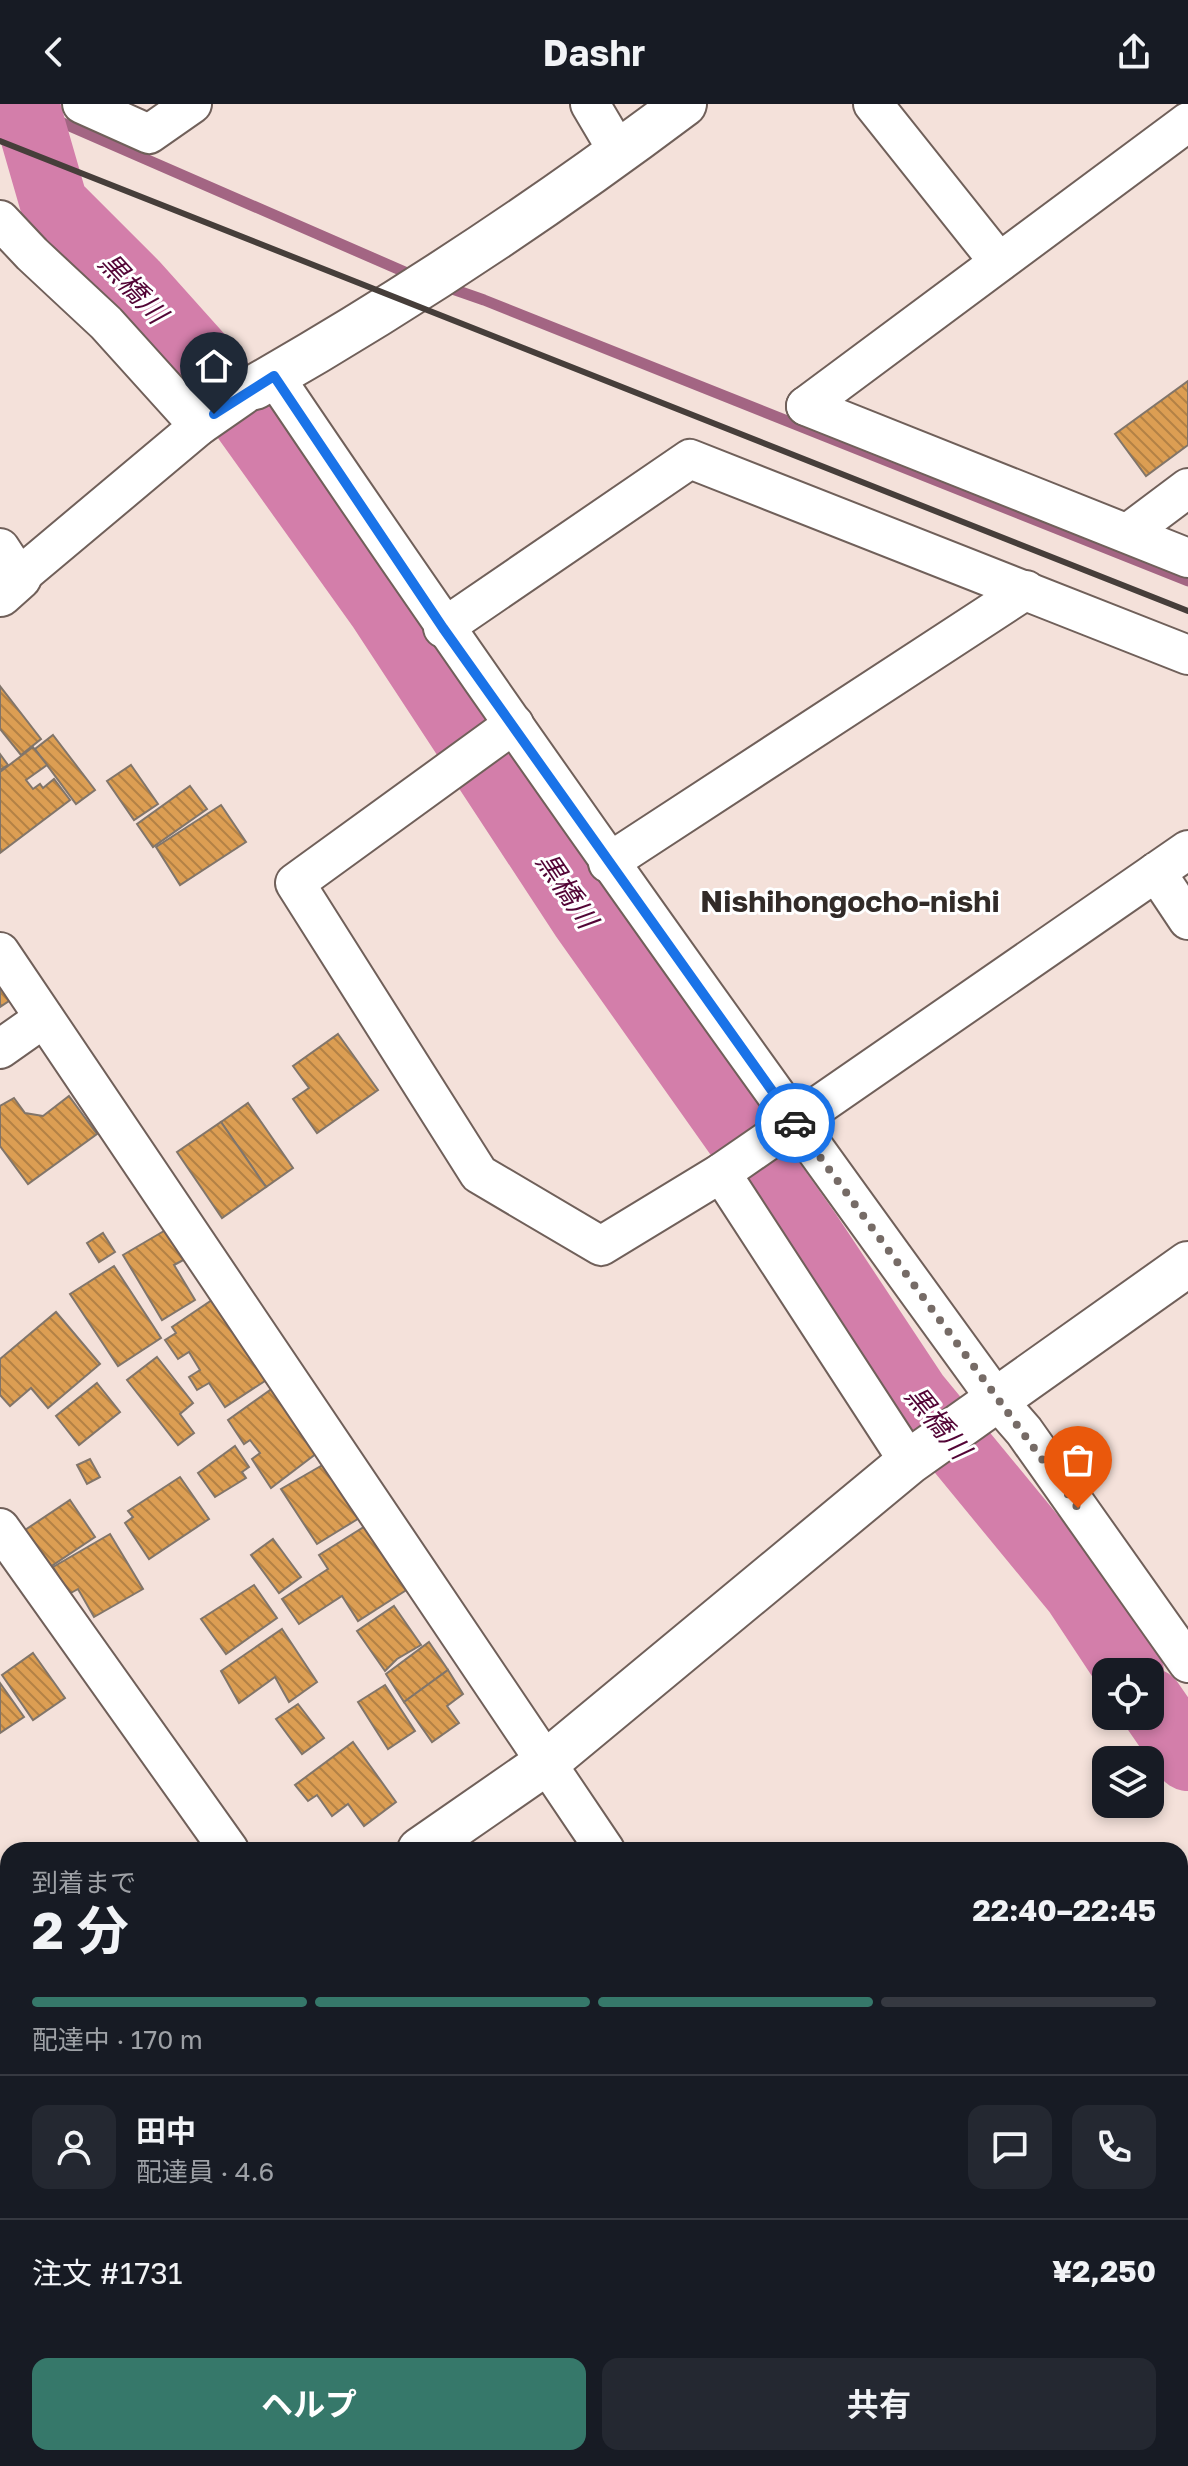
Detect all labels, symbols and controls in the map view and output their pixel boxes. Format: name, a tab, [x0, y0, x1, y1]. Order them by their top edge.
icon: back	[32, 30, 76, 74]
icon: share	[1112, 30, 1156, 74]
text: Dashr	[543, 31, 645, 74]
water label: 黒橋川	[93, 246, 176, 332]
pin	[180, 332, 248, 414]
icon: home	[192, 344, 236, 388]
water label: 黒橋川	[530, 846, 606, 936]
district label: Nishihongocho-nishi	[700, 883, 1000, 919]
courier	[755, 1083, 835, 1163]
icon: car	[773, 1101, 817, 1145]
water label: 黒橋川	[899, 1379, 980, 1467]
pin	[1044, 1426, 1112, 1508]
icon: bag	[1056, 1438, 1100, 1482]
map controls	[1092, 1658, 1164, 1818]
button: locate	[1092, 1658, 1164, 1730]
button: layers	[1092, 1746, 1164, 1818]
text: 到着まで	[32, 1867, 136, 1898]
text: 22:40–22:45	[972, 1892, 1156, 1928]
text: 2 分	[32, 1898, 129, 1960]
text: 配達中 · 170 m	[32, 2024, 203, 2055]
button: person	[32, 2105, 116, 2189]
button: chat	[968, 2105, 1052, 2189]
button: phone	[1072, 2105, 1156, 2189]
text: 田中	[136, 2113, 196, 2149]
text: 配達員 · 4.6	[136, 2156, 274, 2187]
text: ¥2,250	[1052, 2253, 1156, 2289]
text: 注文 #1731	[32, 2255, 182, 2291]
button: ヘルプ	[32, 2358, 586, 2450]
button: 共有	[602, 2358, 1156, 2450]

